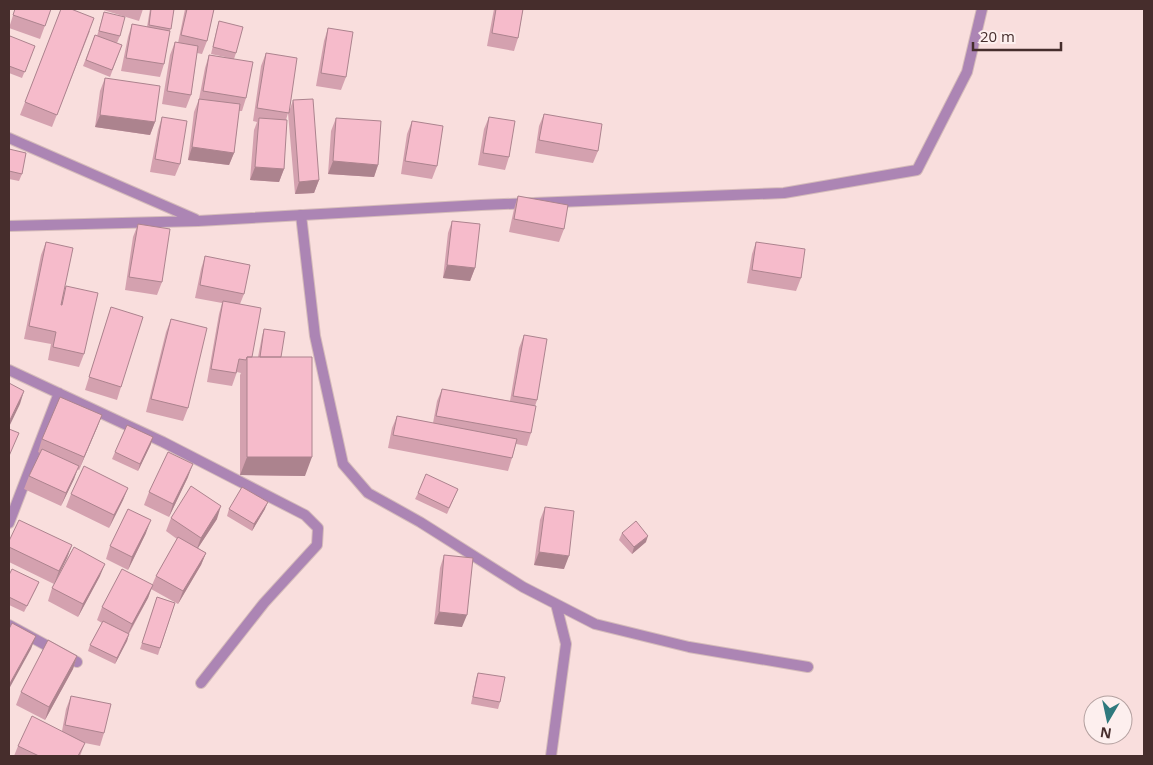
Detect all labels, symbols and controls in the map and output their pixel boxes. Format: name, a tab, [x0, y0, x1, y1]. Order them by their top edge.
scale bar	[973, 20, 1060, 52]
text: 20 m	[980, 26, 1015, 46]
north arrow	[1083, 695, 1133, 745]
text: N	[1099, 723, 1113, 744]

